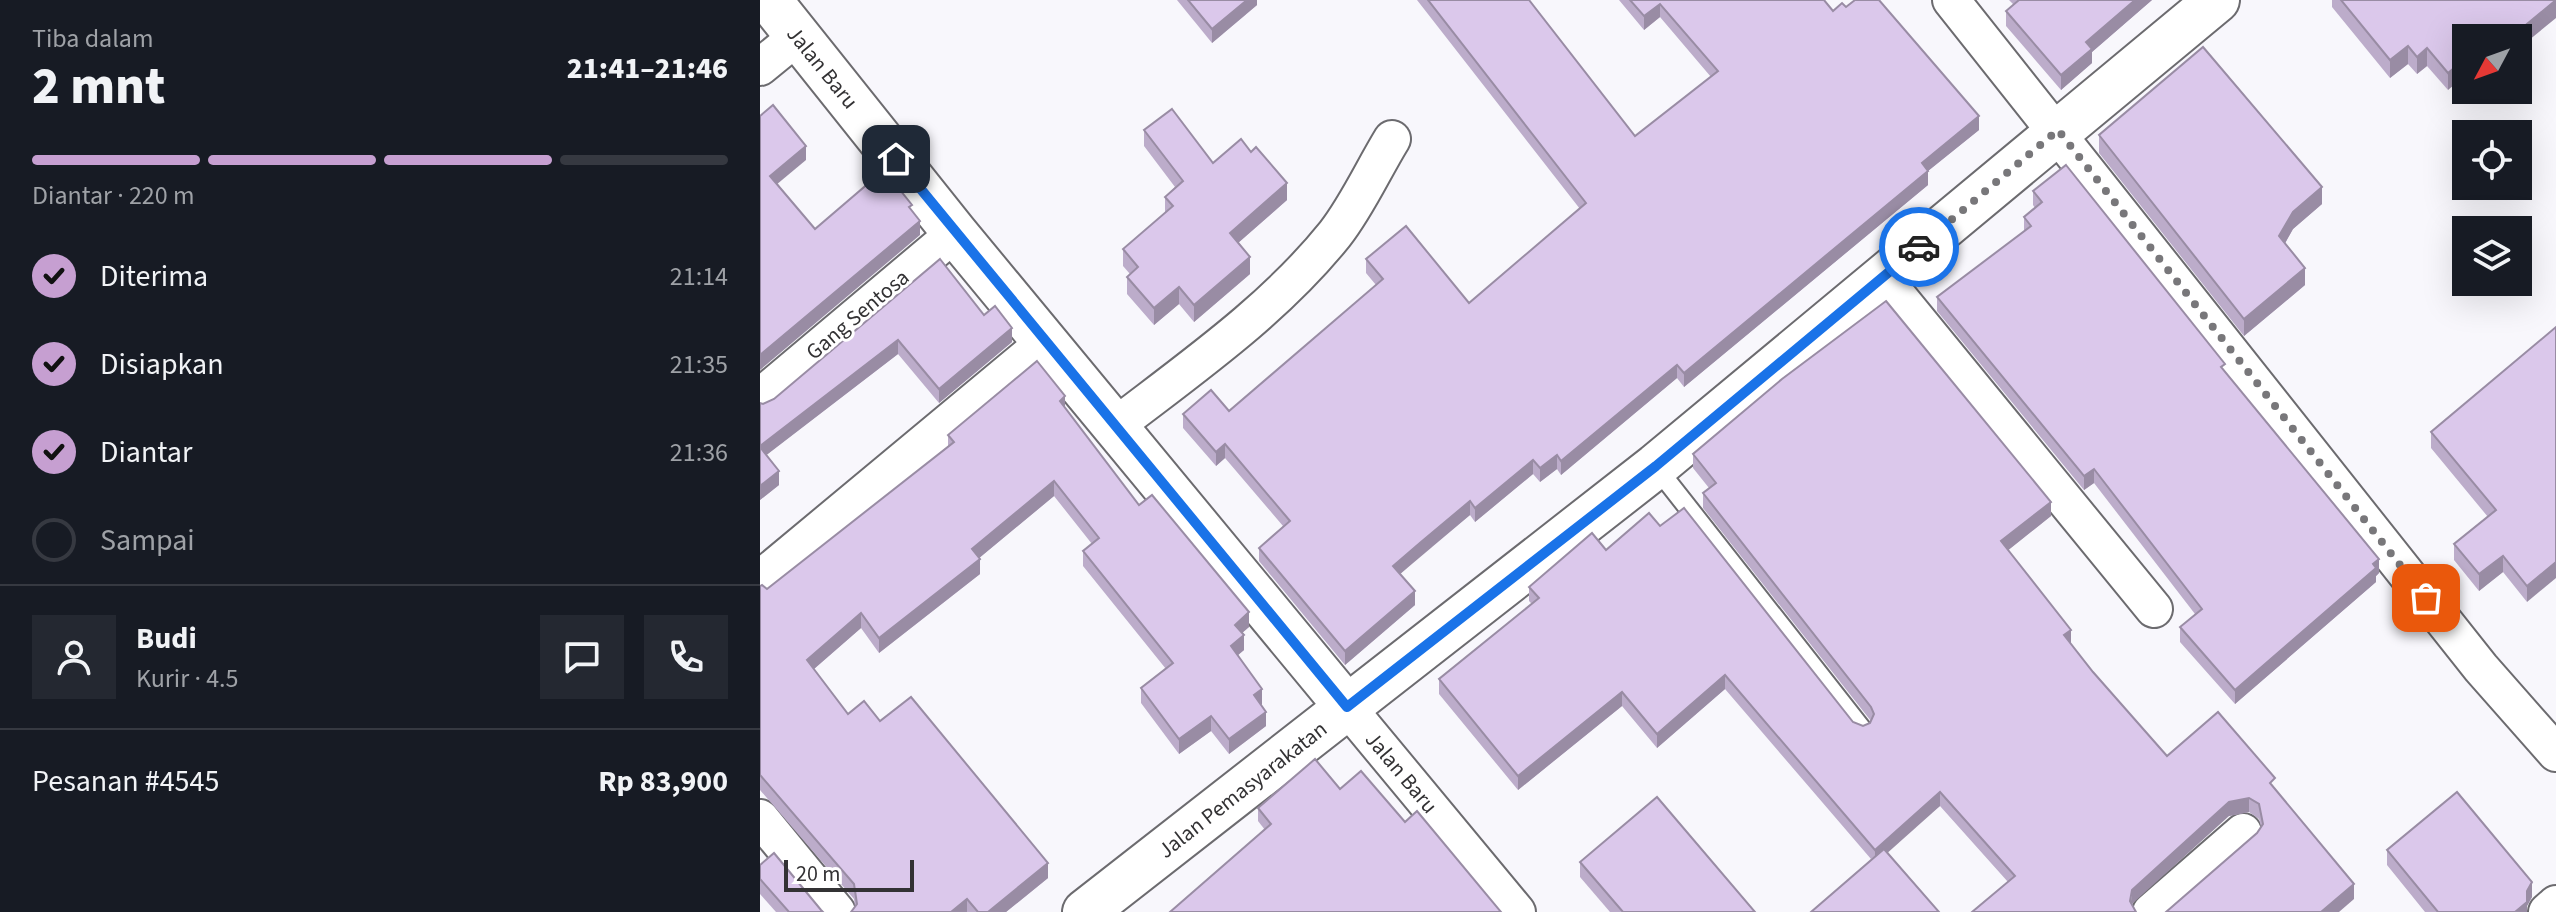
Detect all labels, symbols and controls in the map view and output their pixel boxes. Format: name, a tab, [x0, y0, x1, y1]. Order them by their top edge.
street label: Jalan Baru	[779, 19, 866, 116]
text: Tiba dalam	[32, 20, 153, 57]
north arrow	[2452, 24, 2532, 104]
map controls	[2452, 24, 2532, 296]
text: 21:41–21:46	[567, 47, 728, 90]
text: 2 mnt	[32, 50, 165, 124]
button: locate	[2452, 120, 2532, 200]
pin	[862, 125, 930, 193]
icon: home	[874, 137, 918, 181]
text: Diantar · 220 m	[32, 177, 194, 214]
courier	[1879, 207, 1959, 287]
button: layers	[2452, 216, 2532, 296]
icon: car	[1897, 225, 1941, 269]
icon: check	[32, 254, 76, 298]
text: Diterima	[100, 255, 208, 298]
text: 21:14	[670, 258, 728, 295]
street label: Gang Sentosa	[799, 262, 916, 368]
icon: check	[32, 342, 76, 386]
text: Disiapkan	[100, 343, 224, 386]
text: 21:35	[670, 346, 728, 383]
icon: check	[32, 430, 76, 474]
text: Diantar	[100, 431, 192, 474]
text: 21:36	[670, 434, 728, 471]
text: Sampai	[100, 519, 195, 562]
pin	[2392, 564, 2460, 632]
icon: bag	[2404, 576, 2448, 620]
button: person	[32, 615, 116, 699]
button: chat	[540, 615, 624, 699]
button: phone	[644, 615, 728, 699]
text: Budi	[136, 617, 197, 660]
text: Kurir · 4.5	[136, 660, 238, 697]
street label: Jalan Pemasyarakatan	[1151, 714, 1334, 866]
street label: Jalan Baru	[1357, 725, 1445, 821]
text: Pesanan #4545	[32, 760, 219, 803]
text: Rp 83,900	[598, 760, 728, 803]
scale bar	[784, 856, 914, 892]
text: 20 m	[796, 858, 841, 890]

